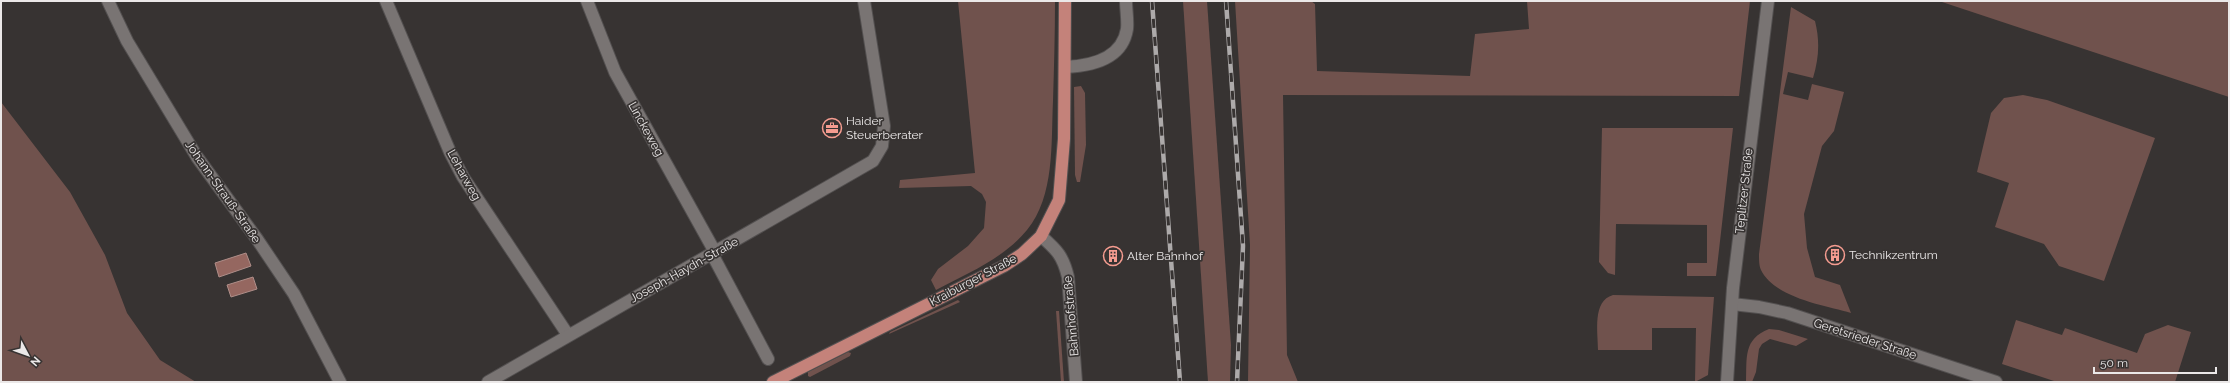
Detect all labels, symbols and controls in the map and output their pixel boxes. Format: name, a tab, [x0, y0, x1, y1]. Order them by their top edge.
street label: Linckeweg	[625, 99, 667, 159]
place label: Haider Steuerberater	[846, 114, 924, 142]
office icon: Haider Steuerberater	[821, 117, 843, 139]
street label: Johann-Strauß-Straße	[182, 138, 264, 246]
street label: Leharweg	[444, 147, 484, 203]
street label: Teplitzer Straße	[1733, 148, 1755, 234]
street label: Joseph-Haydn-Straße	[627, 234, 741, 306]
building icon: Technikzentrum	[1824, 244, 1846, 266]
building icon: Alter Bahnhof	[1102, 245, 1124, 267]
place label: Technikzentrum	[1849, 248, 1938, 262]
place label: Alter Bahnhof	[1127, 249, 1204, 263]
street label: Kraiburger Straße	[927, 251, 1019, 309]
street label: Bahnhofstraße	[1061, 275, 1081, 357]
street label: Geretsrieder Straße	[1812, 316, 1918, 362]
north arrow	[8, 335, 48, 375]
scale bar	[2094, 349, 2216, 375]
text: N	[28, 354, 43, 369]
text: 50 m	[2100, 356, 2128, 370]

